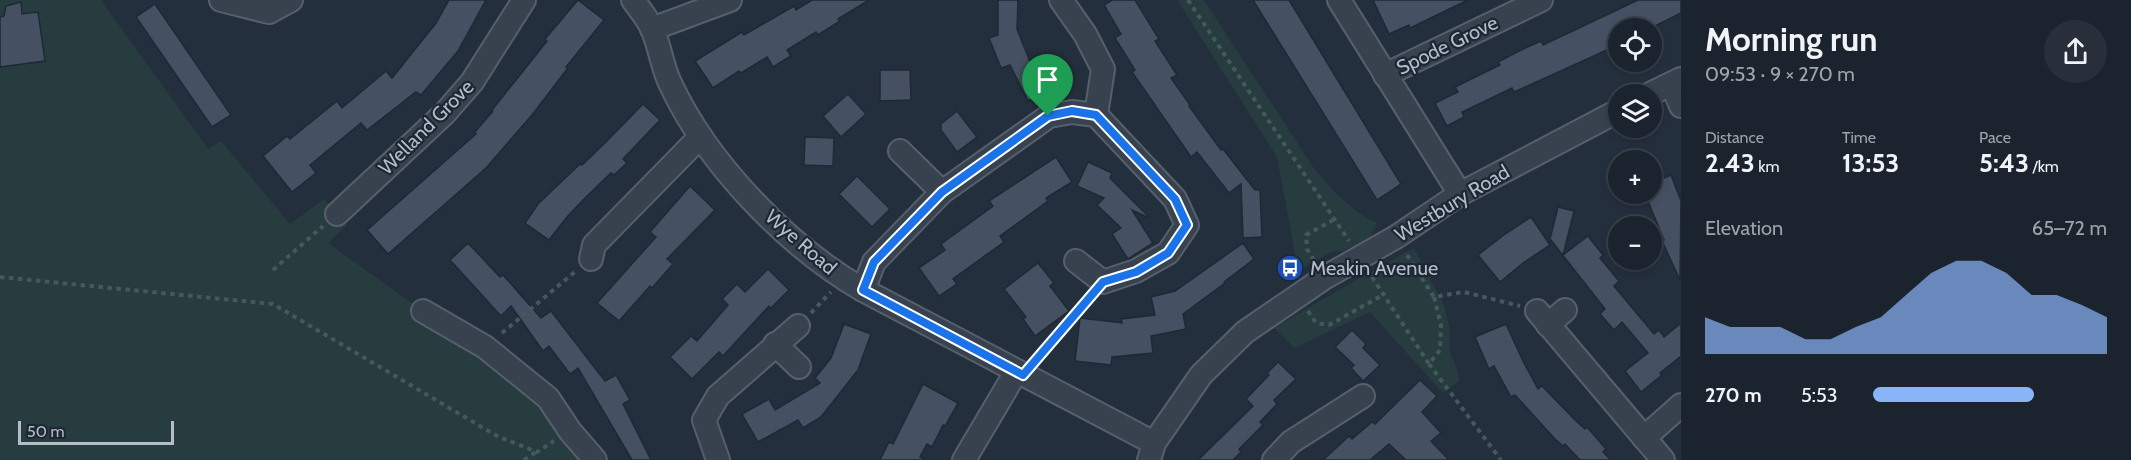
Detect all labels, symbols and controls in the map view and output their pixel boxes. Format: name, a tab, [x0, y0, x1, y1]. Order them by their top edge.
street label: Spode Grove	[1392, 10, 1502, 80]
map controls	[1608, 18, 1662, 270]
button: locate	[1608, 18, 1662, 72]
text: Morning run	[1705, 19, 1877, 59]
button: share	[2044, 20, 2107, 83]
pin	[1022, 54, 1073, 116]
text: 09:53 · 9 × 270 m	[1705, 62, 1855, 86]
icon: arrive	[1031, 63, 1064, 96]
street label: Welland Grove	[374, 75, 478, 179]
button: layers	[1608, 84, 1662, 138]
text: Distance	[1705, 128, 1764, 147]
text: Time	[1842, 128, 1876, 147]
text: Pace	[1979, 128, 2011, 147]
text: 2.43	[1705, 147, 1755, 179]
text: 13:53	[1842, 147, 1899, 179]
text: 5:43	[1979, 147, 2029, 179]
button: +	[1608, 150, 1662, 204]
text: km	[1755, 157, 1780, 176]
text: /km	[2029, 157, 2059, 176]
street label: Westbury Road	[1390, 159, 1514, 247]
street label: Wye Road	[760, 204, 842, 280]
button: −	[1608, 216, 1662, 270]
text: Elevation	[1705, 216, 1783, 240]
text: 65–72 m	[2032, 216, 2107, 240]
bus stop icon: Meakin Avenue	[1275, 253, 1305, 283]
place label: Meakin Avenue	[1310, 256, 1438, 280]
text: 270 m	[1705, 383, 1762, 407]
text: 5:53	[1801, 383, 1838, 407]
scale bar	[18, 418, 174, 446]
text: 50 m	[27, 422, 64, 441]

